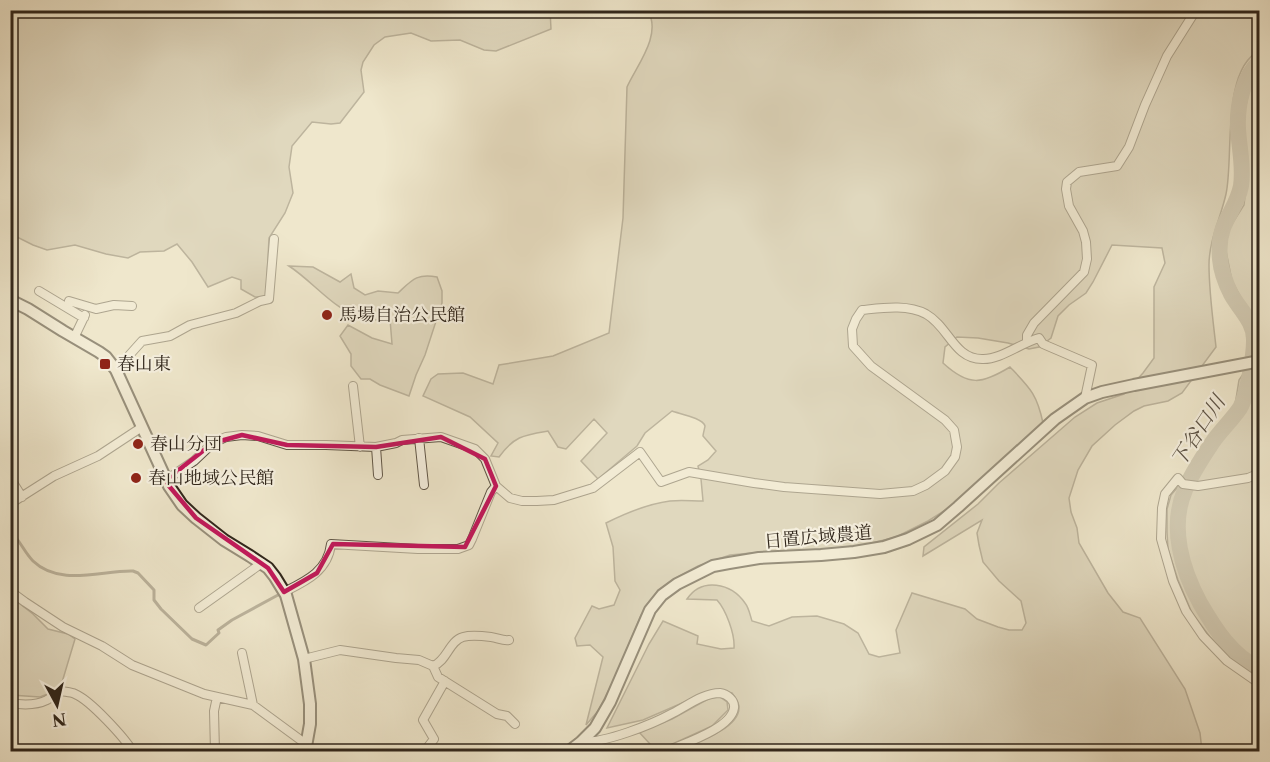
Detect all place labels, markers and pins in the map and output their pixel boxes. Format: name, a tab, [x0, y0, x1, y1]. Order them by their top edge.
place label: 馬場自治公民館	[339, 304, 465, 326]
marker: 馬場自治公民館	[320, 308, 334, 322]
place label: 春山東	[117, 353, 171, 375]
marker: 春山東	[98, 357, 112, 371]
place label: 春山分団	[150, 433, 222, 455]
marker: 春山分団	[131, 437, 145, 451]
place label: 春山地域公民館	[148, 467, 274, 489]
marker: 春山地域公民館	[129, 471, 143, 485]

